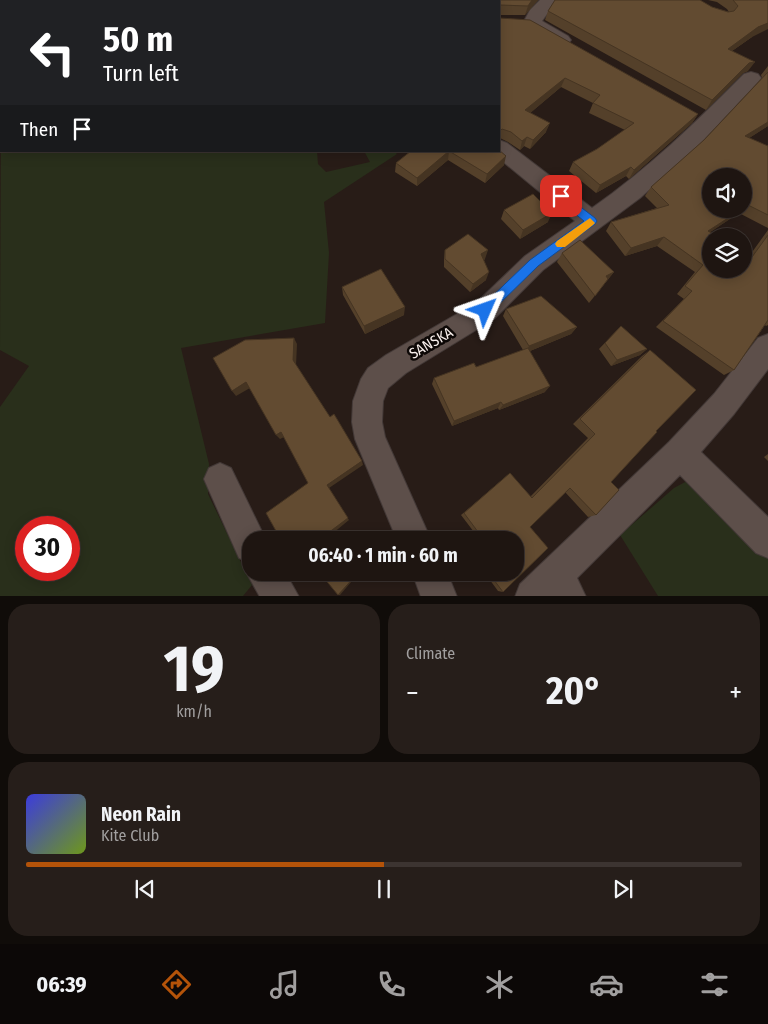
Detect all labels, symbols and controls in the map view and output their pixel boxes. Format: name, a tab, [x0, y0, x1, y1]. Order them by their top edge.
text: 50 m	[103, 18, 173, 60]
icon: left	[20, 20, 85, 85]
text: Turn left	[103, 60, 179, 87]
icon: arrive	[68, 115, 96, 143]
text: Then	[20, 118, 58, 141]
map controls	[702, 168, 752, 278]
button: sound	[702, 168, 752, 218]
pin	[540, 175, 582, 217]
icon: arrive	[547, 182, 575, 210]
button: layers	[702, 228, 752, 278]
position arrow	[458, 283, 510, 335]
street label: SANSKA	[406, 323, 456, 363]
speed limit sign: 30	[15, 516, 80, 581]
text: 06:40 · 1 min · 60 m	[308, 544, 458, 567]
text: 19	[163, 630, 225, 708]
text: Climate	[406, 644, 455, 663]
text: 20°	[546, 668, 602, 714]
text: −	[406, 676, 419, 709]
text: +	[729, 676, 742, 709]
text: km/h	[176, 702, 212, 721]
text: Neon Rain	[101, 803, 181, 826]
text: Kite Club	[101, 826, 159, 845]
icon: previous	[131, 875, 159, 903]
icon: pause	[370, 875, 398, 903]
icon: next	[609, 875, 637, 903]
icon: directions	[159, 967, 194, 1002]
icon: music	[267, 967, 302, 1002]
icon: phone	[374, 967, 409, 1002]
icon: climate	[482, 967, 517, 1002]
icon: car	[589, 967, 624, 1002]
icon: filters	[697, 967, 732, 1002]
text: 06:39	[36, 971, 87, 998]

